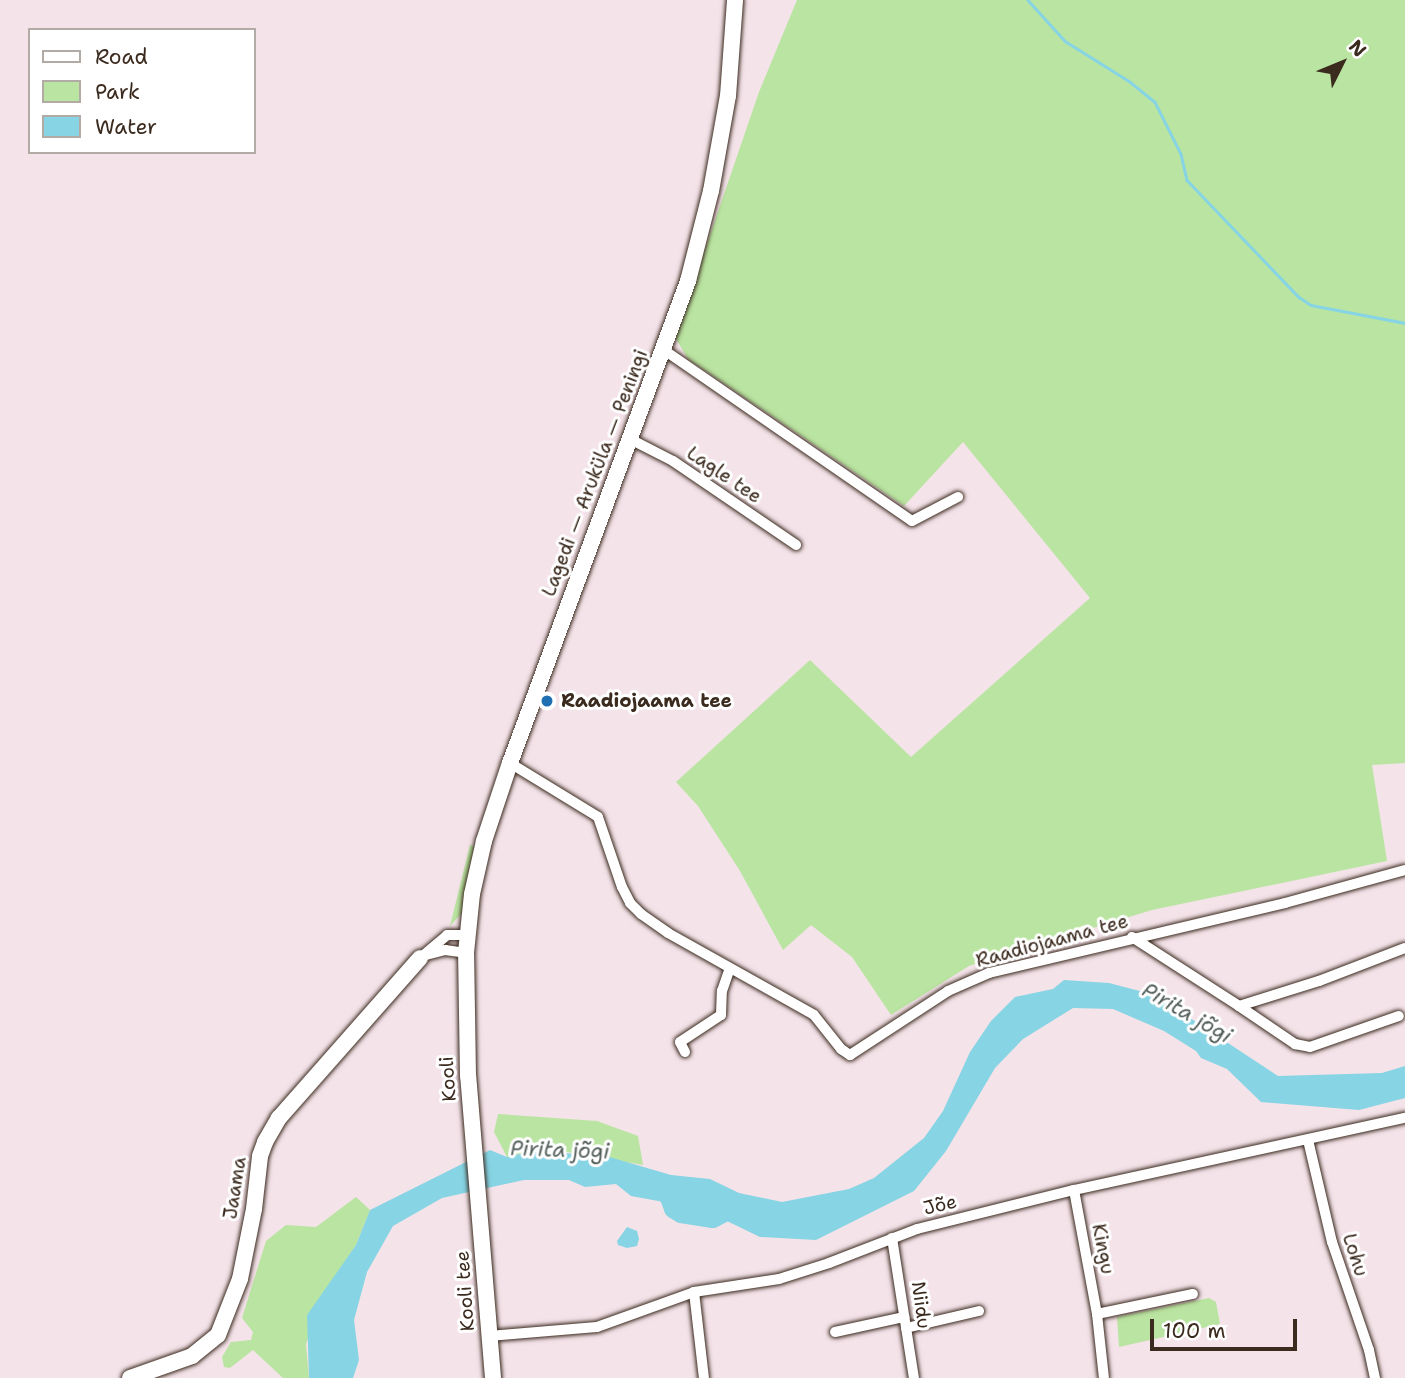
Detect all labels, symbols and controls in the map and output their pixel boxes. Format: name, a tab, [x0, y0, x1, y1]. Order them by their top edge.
legend	[28, 28, 256, 154]
north arrow	[1307, 28, 1377, 98]
text: N	[1343, 34, 1372, 62]
text: Road	[95, 43, 148, 71]
text: Park	[95, 78, 140, 106]
text: Water	[95, 113, 157, 141]
street label: Lagedi — Aruküla — Peningi	[537, 346, 653, 600]
street label: Lagle tee	[682, 442, 766, 508]
place label: Raadiojaama tee	[561, 690, 732, 712]
marker: Raadiojaama tee	[539, 693, 555, 709]
street label: Raadiojaama tee	[973, 910, 1131, 972]
water label: Pirita jõgi	[1138, 977, 1236, 1049]
street label: Kooli	[435, 1056, 461, 1102]
water label: Pirita jõgi	[510, 1136, 610, 1164]
street label: Jaama	[219, 1155, 251, 1221]
street label: Jõe	[921, 1190, 959, 1220]
street label: Kingu	[1087, 1222, 1119, 1276]
street label: Lohu	[1337, 1231, 1373, 1279]
street label: Kooli tee	[451, 1250, 479, 1332]
street label: Niidu	[906, 1280, 936, 1330]
scale bar	[1153, 1304, 1300, 1348]
text: 100 m	[1163, 1317, 1226, 1345]

